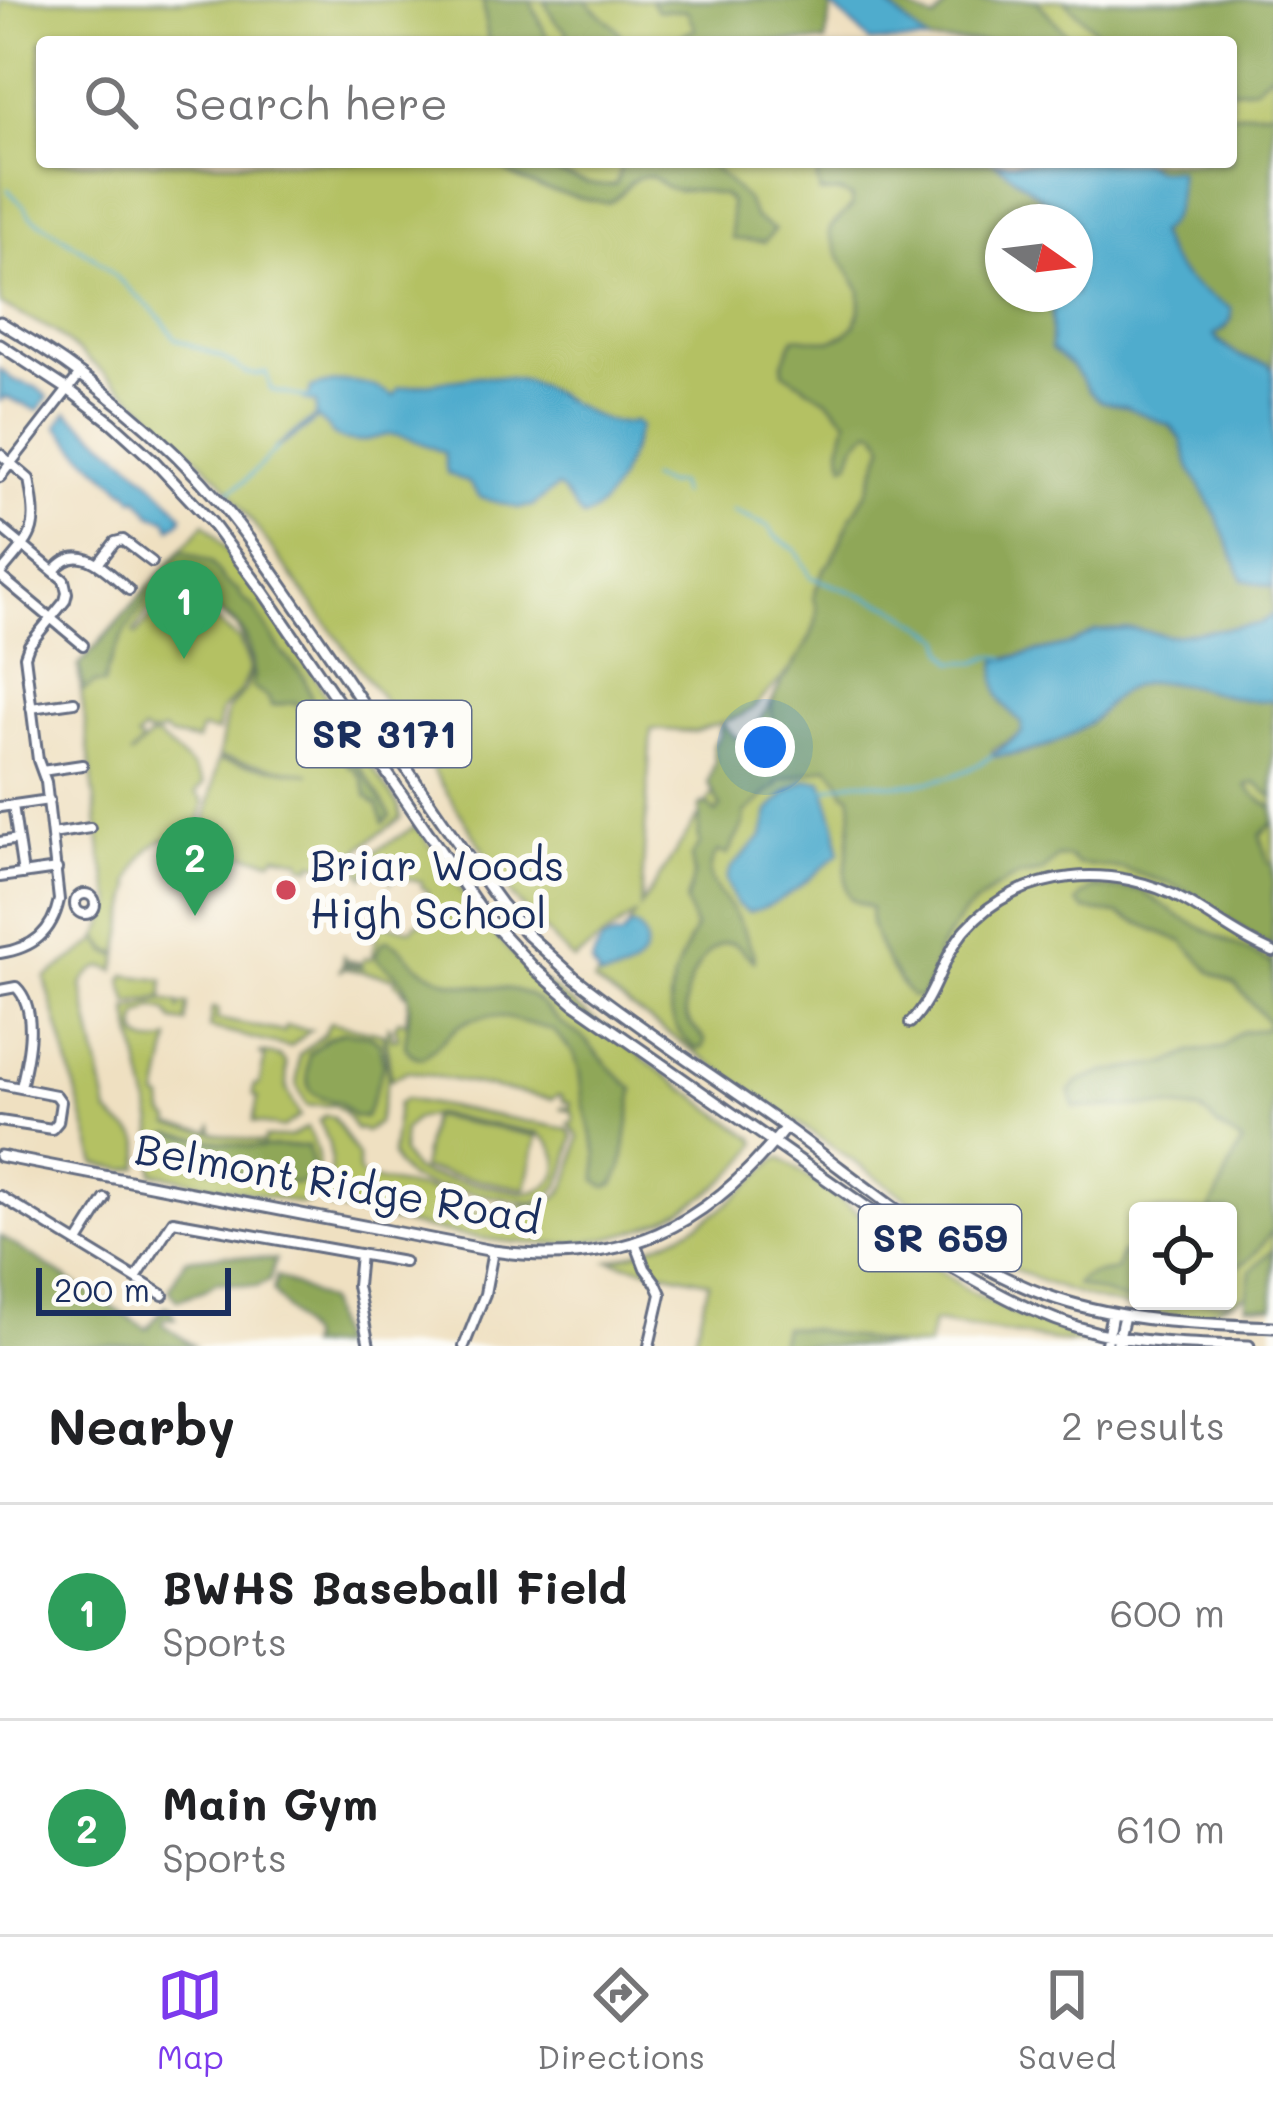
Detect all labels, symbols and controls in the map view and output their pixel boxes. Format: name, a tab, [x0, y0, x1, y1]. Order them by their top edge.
search box	[36, 36, 1237, 168]
icon: search	[78, 69, 144, 135]
text: Search here	[174, 73, 448, 131]
north arrow	[985, 204, 1093, 312]
pin: 1	[145, 560, 223, 659]
road number: SR 3171	[297, 701, 471, 767]
your location	[735, 717, 795, 777]
pin: 2	[156, 817, 234, 916]
place label: Briar Woods High School	[310, 837, 564, 940]
marker: Briar Woods High School	[273, 877, 299, 903]
street label: Belmont Ridge Road	[131, 1120, 545, 1245]
map controls	[1129, 1202, 1237, 1310]
button: locate	[1129, 1202, 1237, 1310]
road number: SR 659	[859, 1205, 1021, 1271]
scale bar	[36, 1262, 231, 1315]
text: 200 m	[54, 1267, 150, 1310]
text: Nearby	[48, 1391, 235, 1458]
text: 2 results	[1061, 1399, 1225, 1450]
text: BWHS Baseball Field	[162, 1557, 627, 1615]
text: 1	[78, 1586, 96, 1637]
text: 600 m	[1110, 1586, 1225, 1637]
text: Sports	[162, 1615, 287, 1666]
text: Main Gym	[162, 1773, 378, 1831]
text: 2	[76, 1802, 98, 1853]
text: 610 m	[1116, 1802, 1225, 1853]
text: Sports	[162, 1831, 287, 1882]
tab: Map	[157, 1962, 224, 2077]
tab: Directions	[537, 1962, 705, 2077]
tab: Saved	[1018, 1962, 1116, 2077]

